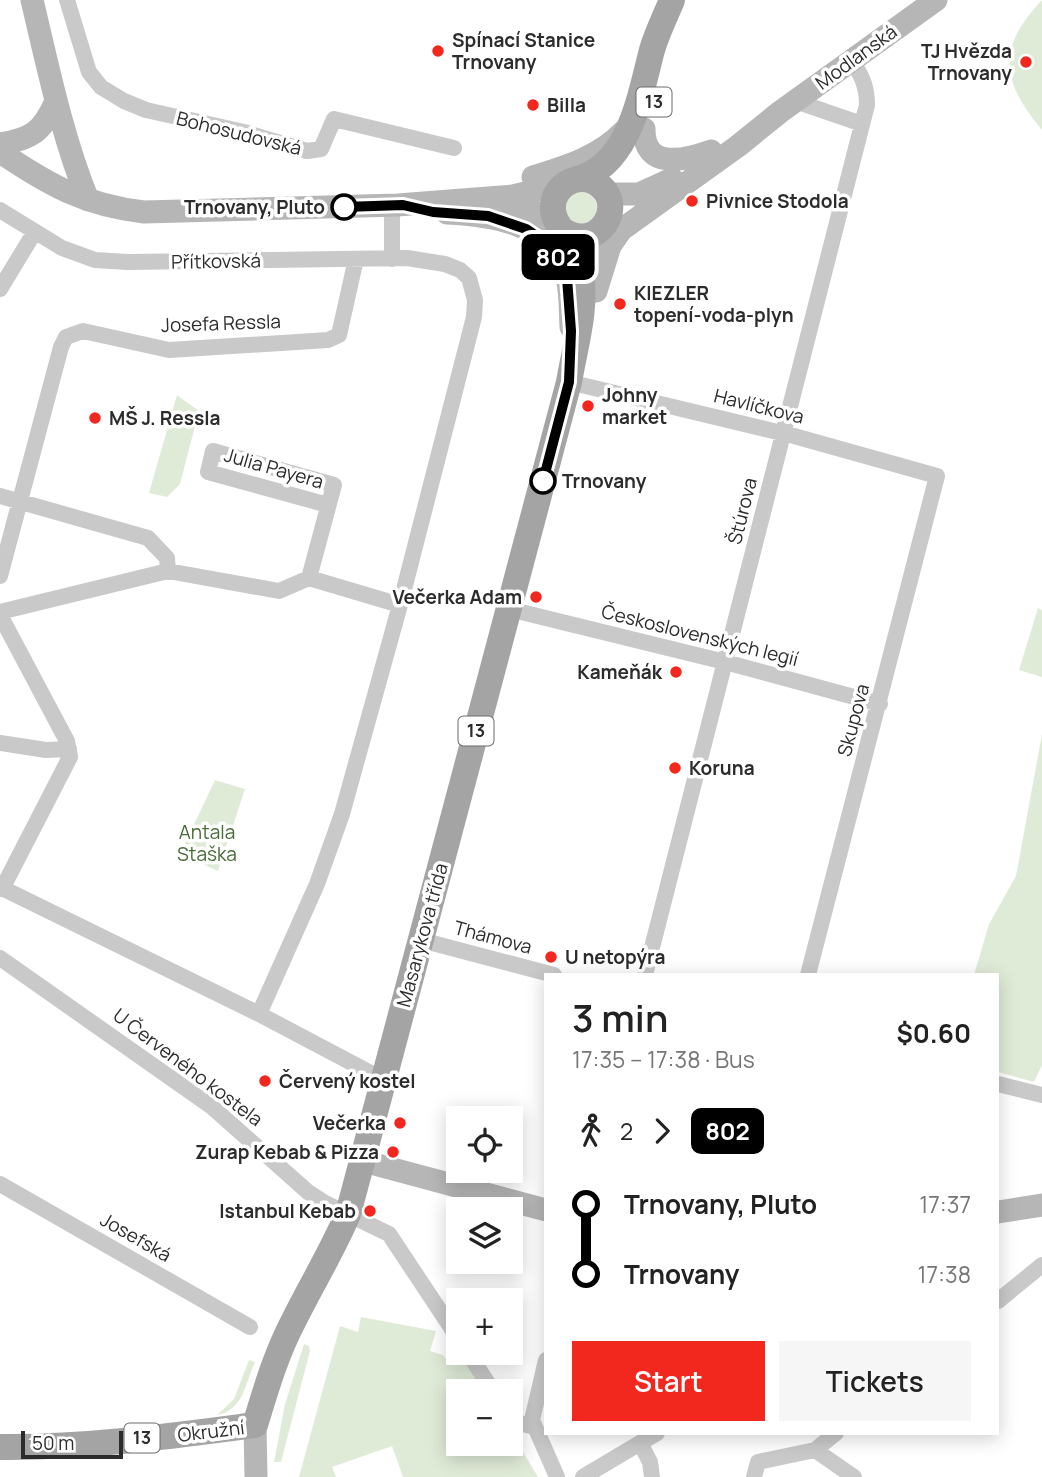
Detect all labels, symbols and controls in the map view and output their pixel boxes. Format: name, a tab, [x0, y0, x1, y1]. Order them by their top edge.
street label: Modlanská	[810, 19, 902, 95]
place label: Spínací Stanice Trnovany	[452, 27, 595, 75]
place label: TJ Hvězda Trnovany	[921, 38, 1012, 86]
marker: Spínací Stanice Trnovany	[430, 43, 446, 59]
marker: TJ Hvězda Trnovany	[1018, 54, 1034, 70]
road number: 13	[636, 88, 672, 116]
place label: Billa	[547, 92, 586, 118]
marker: Billa	[525, 97, 541, 113]
street label: Bohosudovská	[174, 105, 304, 161]
place label: Pivnice Stodola	[706, 188, 849, 214]
marker: Pivnice Stodola	[684, 193, 700, 209]
place label: Trnovany, Pluto	[184, 194, 325, 220]
marker: Trnovany, Pluto	[331, 194, 357, 220]
line badge: 802	[518, 234, 598, 280]
text: 802	[536, 240, 580, 273]
street label: Přítkovská	[171, 247, 261, 275]
place label: KIEZLER topení-voda-plyn	[634, 280, 794, 328]
marker: KIEZLER topení-voda-plyn	[612, 296, 628, 312]
street label: Josefa Ressla	[161, 308, 281, 338]
place label: Johny market	[602, 382, 667, 430]
street label: Havlíčkova	[711, 382, 807, 430]
marker: Johny market	[580, 398, 596, 414]
place label: MŠ J. Ressla	[109, 405, 221, 431]
marker: MŠ J. Ressla	[87, 410, 103, 426]
street label: Julia Payera	[221, 441, 327, 495]
marker: Trnovany	[530, 468, 556, 494]
place label: Trnovany	[562, 468, 647, 494]
street label: Štúrova	[721, 475, 763, 547]
place label: Večerka Adam	[392, 584, 522, 610]
marker: Večerka Adam	[528, 589, 544, 605]
street label: Československých legií	[599, 598, 801, 672]
place label: Kameňák	[577, 659, 663, 685]
marker: Kameňák	[668, 664, 684, 680]
street label: Skupova	[831, 681, 875, 759]
road number: 13	[458, 716, 494, 746]
place label: Koruna	[689, 755, 755, 781]
marker: Koruna	[667, 760, 683, 776]
park label: Antala Staška	[177, 819, 237, 867]
street label: Masarykova třída	[390, 860, 454, 1010]
street label: Thámova	[451, 914, 535, 960]
place label: U netopýra	[565, 944, 665, 970]
marker: U netopýra	[543, 949, 559, 965]
text: 3 min	[572, 991, 668, 1043]
street label: U Červeného kostela	[108, 1002, 268, 1132]
text: $0.60	[896, 1015, 971, 1051]
text: 17:35 – 17:38 · Bus	[572, 1043, 755, 1075]
place label: Červený kostel	[279, 1068, 416, 1094]
marker: Červený kostel	[257, 1073, 273, 1089]
map controls	[446, 1106, 523, 1456]
button: locate	[446, 1106, 523, 1183]
place label: Večerka	[313, 1110, 386, 1136]
icon: walk	[572, 1112, 610, 1150]
icon: forward	[643, 1112, 681, 1150]
text: 802	[705, 1114, 750, 1147]
marker: Večerka	[392, 1115, 408, 1131]
text: 2	[620, 1115, 633, 1147]
place label: Zurap Kebab & Pizza	[195, 1139, 379, 1165]
marker: Zurap Kebab & Pizza	[385, 1144, 401, 1160]
text: Trnovany, Pluto	[624, 1186, 817, 1222]
text: 17:37	[919, 1188, 971, 1220]
button: layers	[446, 1197, 523, 1274]
place label: Istanbul Kebab	[219, 1198, 356, 1224]
marker: Istanbul Kebab	[362, 1203, 378, 1219]
street label: Josefská	[96, 1206, 176, 1268]
text: Trnovany	[624, 1256, 739, 1292]
text: 17:38	[918, 1258, 971, 1290]
button: +	[446, 1288, 523, 1365]
button: Start	[572, 1341, 765, 1421]
button: Tickets	[779, 1341, 971, 1421]
button: −	[446, 1379, 523, 1456]
street label: Okružní	[176, 1414, 246, 1448]
road number: 13	[124, 1423, 160, 1452]
scale bar	[21, 1428, 122, 1460]
text: 50 m	[32, 1430, 74, 1456]

